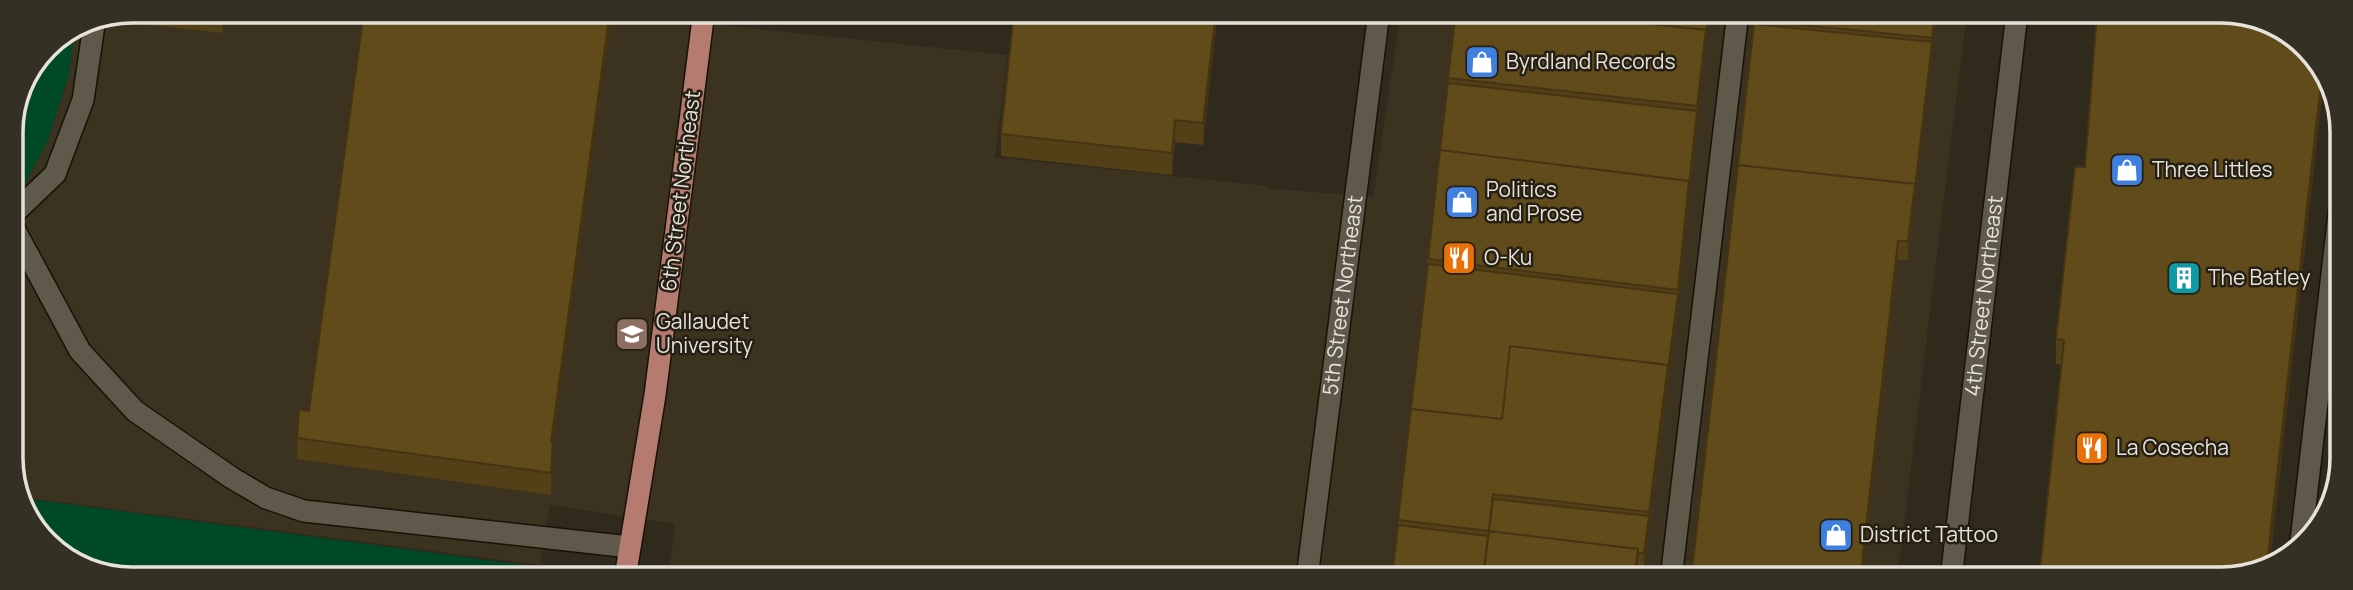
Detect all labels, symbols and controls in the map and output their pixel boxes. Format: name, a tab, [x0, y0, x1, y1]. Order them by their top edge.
shop icon: Byrdland Records	[1463, 43, 1501, 81]
place label: Byrdland Records	[1506, 47, 1675, 75]
street label: 6th Street Northeast	[654, 89, 706, 293]
shop icon: Three Littles	[2108, 151, 2146, 189]
place label: Three Littles	[2152, 155, 2273, 183]
place label: Politics and Prose	[1486, 175, 1582, 227]
shop icon: Politics and Prose	[1443, 183, 1481, 221]
street label: 5th Street Northeast	[1315, 193, 1369, 397]
street label: 4th Street Northeast	[1957, 194, 2009, 398]
restaurant icon: O-Ku	[1440, 239, 1478, 277]
place label: O-Ku	[1484, 243, 1532, 271]
building icon: The Batley	[2165, 259, 2203, 297]
place label: The Batley	[2208, 263, 2310, 291]
place label: Gallaudet University	[656, 307, 753, 359]
school or university icon: Gallaudet University	[613, 315, 651, 353]
restaurant icon: La Cosecha	[2073, 429, 2111, 467]
place label: La Cosecha	[2116, 433, 2229, 461]
shop icon: District Tattoo	[1817, 516, 1855, 554]
place label: District Tattoo	[1860, 520, 1998, 548]

